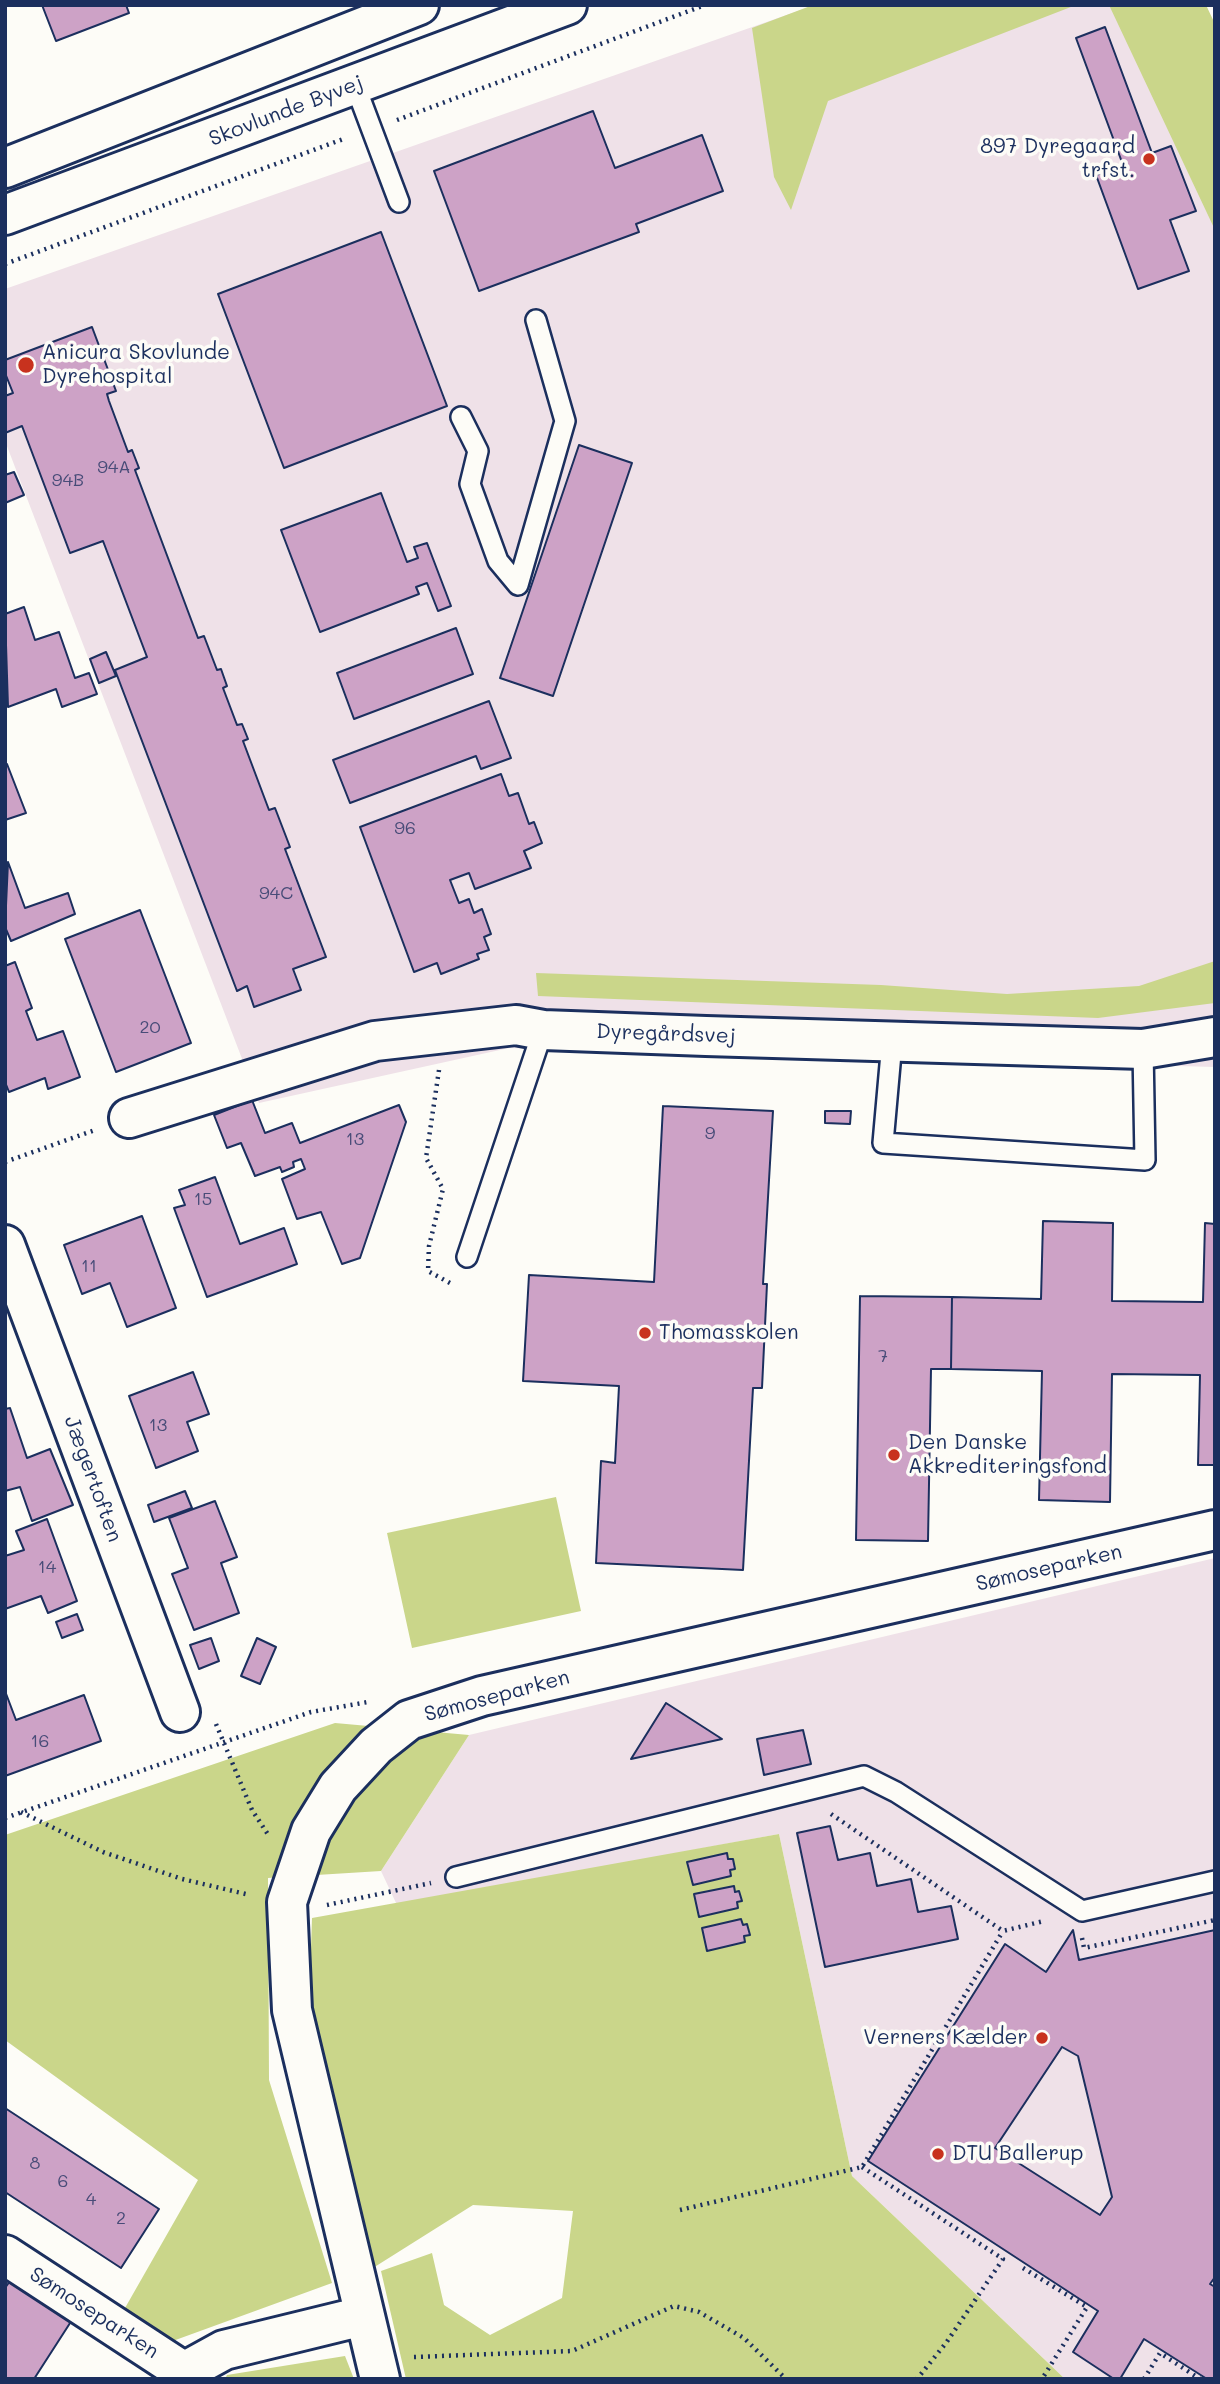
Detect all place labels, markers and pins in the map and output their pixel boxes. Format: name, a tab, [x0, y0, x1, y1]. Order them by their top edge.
place label: 897 Dyregaard trfst.	[980, 134, 1135, 184]
marker: 897 Dyregaard trfst.	[1141, 151, 1157, 167]
place label: Anicura Skovlunde Dyrehospital	[42, 340, 230, 390]
marker: Anicura Skovlunde Dyrehospital	[16, 355, 36, 375]
place label: Thomasskolen	[659, 1320, 799, 1346]
marker: Thomasskolen	[637, 1325, 653, 1341]
place label: Den Danske Akkrediteringsfond	[908, 1430, 1107, 1480]
marker: Den Danske Akkrediteringsfond	[886, 1447, 902, 1463]
place label: Verners Kælder	[863, 2025, 1028, 2051]
marker: Verners Kælder	[1034, 2030, 1050, 2046]
place label: DTU Ballerup	[952, 2141, 1084, 2167]
marker: DTU Ballerup	[930, 2146, 946, 2162]

